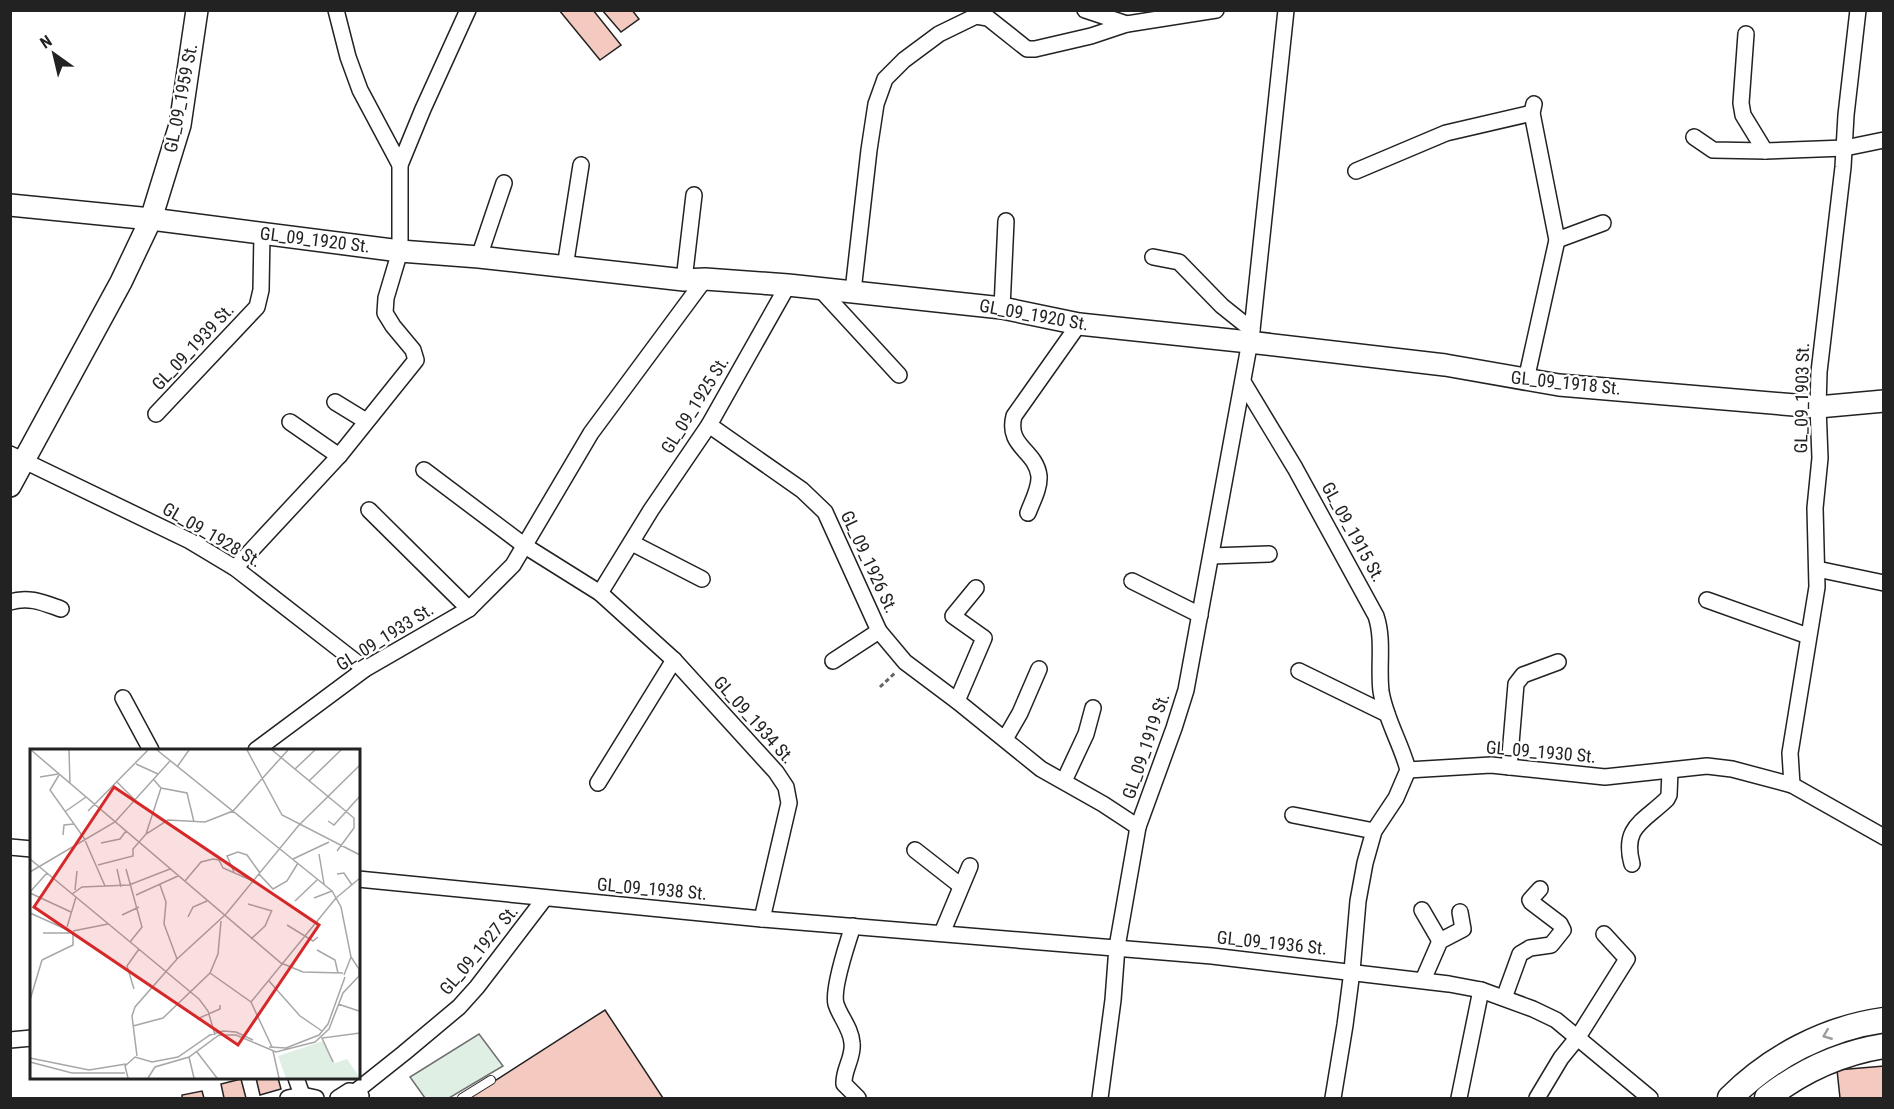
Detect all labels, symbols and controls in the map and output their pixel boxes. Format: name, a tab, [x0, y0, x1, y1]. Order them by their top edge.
north arrow	[24, 24, 84, 84]
text: N	[37, 31, 55, 53]
street label: GL_09_1959 St.	[160, 42, 201, 154]
street label: GL_09_1920 St.	[259, 222, 371, 257]
street label: GL_09_1920 St.	[978, 295, 1090, 334]
street label: GL_09_1939 St.	[147, 299, 238, 394]
street label: GL_09_1903 St.	[1790, 343, 1813, 453]
street label: GL_09_1925 St.	[656, 352, 733, 457]
street label: GL_09_1918 St.	[1510, 366, 1622, 399]
street label: GL_09_1915 St.	[1317, 478, 1389, 585]
street label: GL_09_1928 St.	[159, 498, 265, 571]
street label: GL_09_1926 St.	[837, 507, 902, 616]
street label: GL_09_1933 St.	[332, 598, 437, 675]
street label: GL_09_1934 St.	[710, 672, 799, 768]
street label: GL_09_1919 St.	[1118, 690, 1173, 802]
street label: GL_09_1930 St.	[1485, 736, 1597, 767]
inset map	[30, 749, 360, 1079]
street label: GL_09_1938 St.	[596, 873, 708, 904]
street label: GL_09_1927 St.	[435, 901, 522, 999]
street label: GL_09_1936 St.	[1216, 926, 1328, 959]
one-way arrow	[1822, 1028, 1833, 1040]

